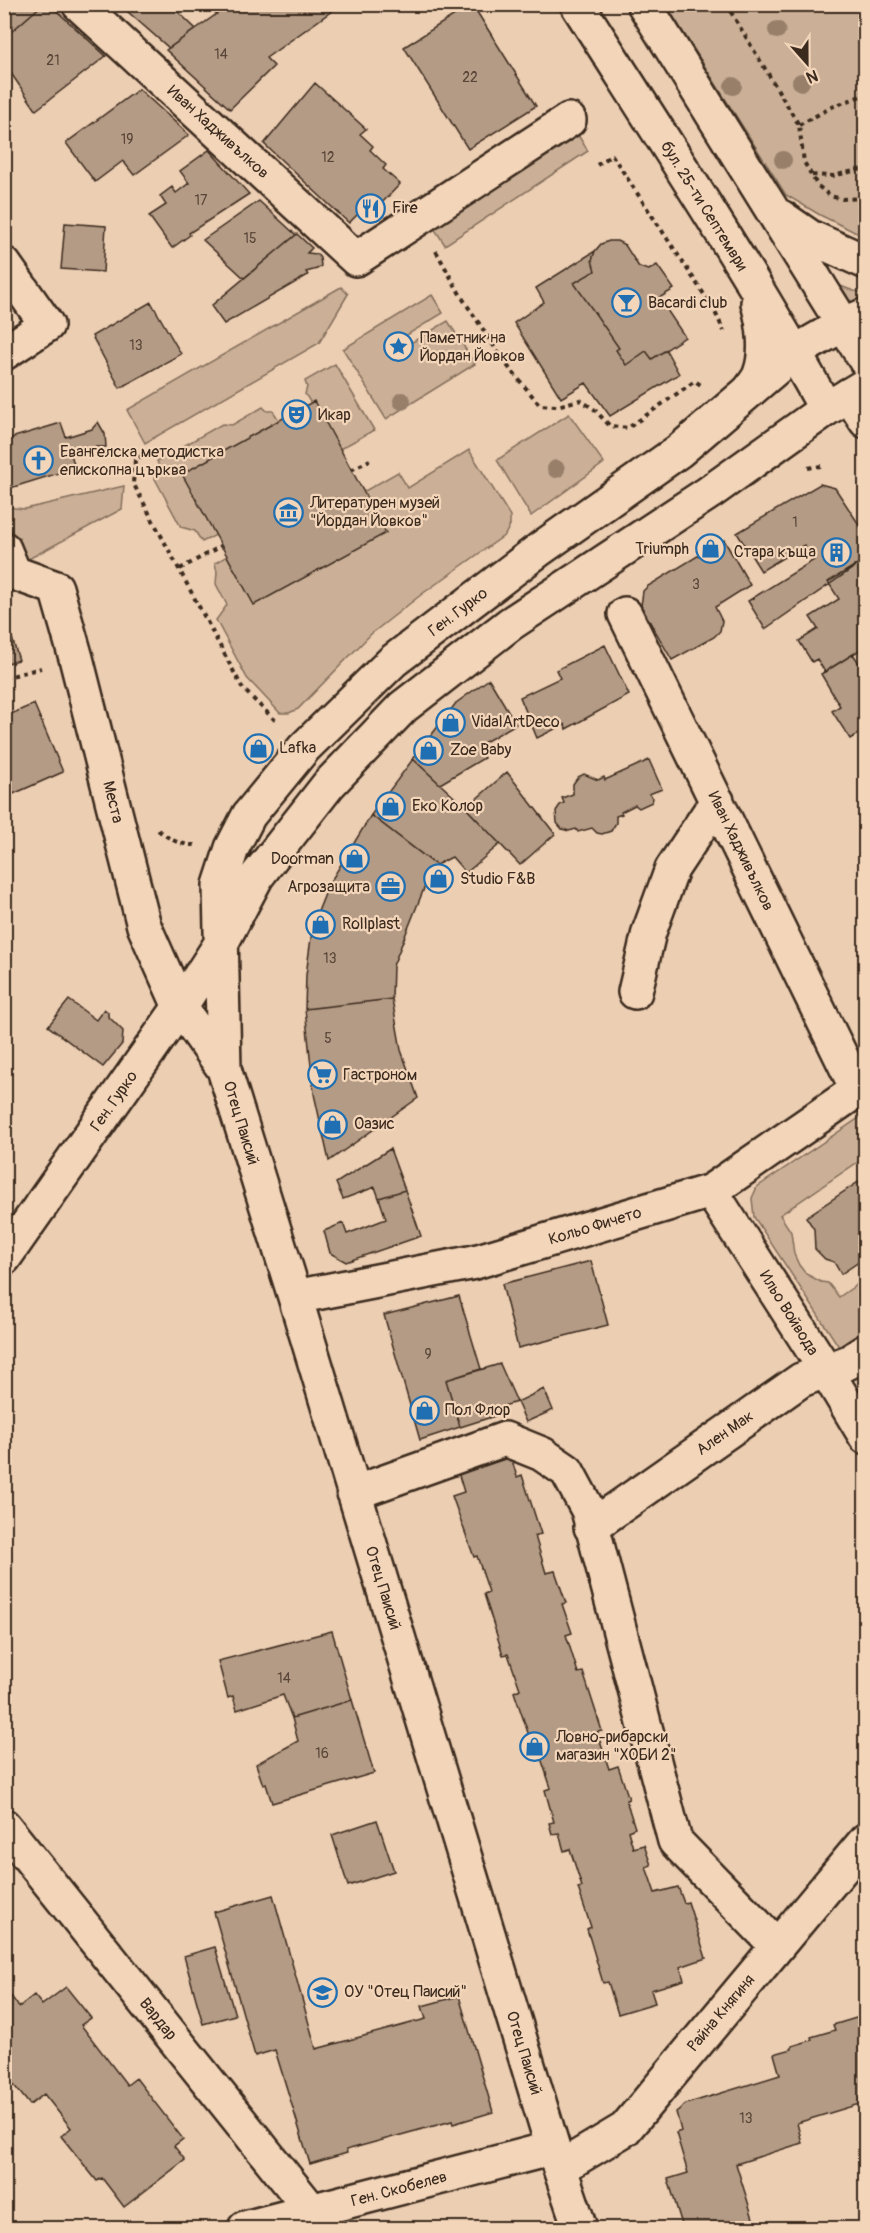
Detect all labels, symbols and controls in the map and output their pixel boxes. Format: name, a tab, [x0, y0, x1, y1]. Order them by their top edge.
north arrow	[777, 33, 837, 93]
house number: 14	[214, 46, 228, 63]
house number: 21	[46, 52, 60, 69]
text: N	[803, 65, 821, 87]
house number: 22	[462, 69, 478, 86]
street label: Иван Хадживълков	[163, 81, 273, 183]
house number: 19	[121, 131, 133, 148]
street label: бул. 25-ти Септември	[656, 137, 752, 275]
house number: 12	[321, 149, 335, 166]
house number: 17	[195, 192, 208, 209]
restaurant icon: Fire	[355, 192, 387, 224]
place label: Fire	[392, 198, 418, 218]
house number: 15	[243, 230, 257, 247]
bar icon: Bacardi club	[611, 287, 643, 319]
place label: Bacardi club	[648, 293, 728, 313]
place label: Паметник на Йордан Йовков	[420, 328, 525, 366]
place icon: Паметник на Йордан Йовков	[383, 331, 415, 363]
house number: 13	[129, 337, 143, 354]
theatre icon: Икар	[281, 399, 313, 431]
place label: Икар	[318, 405, 351, 425]
place label: Евангелска методистка епископна църква	[60, 442, 224, 480]
church icon: Евангелска методистка епископна църква	[23, 445, 55, 477]
place label: Литературен музей "Йордан Йовков"	[309, 493, 440, 531]
museum icon: Литературен музей "Йордан Йовков"	[273, 496, 305, 528]
house number: 1	[792, 514, 798, 531]
shop icon: Triumph	[694, 533, 726, 565]
building icon: Стара къща	[821, 536, 853, 568]
place label: Triumph	[635, 539, 689, 559]
place label: Стара къща	[734, 542, 816, 562]
house number: 3	[692, 576, 700, 593]
street label: Ген. Гурко	[424, 583, 492, 641]
shop icon: VidalArtDeco	[434, 706, 466, 738]
place label: VidalArtDeco	[471, 712, 560, 732]
shop icon: Lafka	[242, 732, 274, 764]
shop icon: Zoe Baby	[413, 734, 445, 766]
place label: Lafka	[279, 738, 316, 758]
place label: Zoe Baby	[450, 740, 512, 760]
street label: Места	[98, 779, 128, 825]
street label: Иван Хадживълков	[703, 788, 779, 914]
shop icon: Eко Колор	[375, 790, 407, 822]
place label: Eко Колор	[412, 796, 483, 816]
shop icon: Doorman	[339, 843, 371, 875]
place label: Doorman	[271, 849, 334, 869]
shop icon: Studio F&B	[423, 863, 455, 895]
place label: Studio F&B	[460, 869, 535, 889]
office icon: Агрозащита	[375, 871, 407, 903]
place label: Агрозащита	[287, 877, 370, 897]
shop icon: Rollplast	[305, 908, 337, 940]
place label: Rollplast	[342, 914, 400, 934]
house number: 13	[323, 950, 337, 967]
house number: 5	[324, 1030, 332, 1047]
supermarket icon: Гастроном	[306, 1059, 338, 1091]
place label: Гастроном	[343, 1065, 417, 1085]
street label: Ген. Гурко	[86, 1067, 142, 1135]
street label: Отец Паисий	[219, 1079, 263, 1167]
shop icon: Оазис	[317, 1108, 349, 1140]
place label: Оазис	[354, 1114, 395, 1134]
street label: Кольо Фичето	[546, 1202, 644, 1250]
street label: Ильо Войвода	[755, 1267, 823, 1359]
house number: 9	[424, 1346, 432, 1363]
shop icon: Пол Флор	[408, 1394, 440, 1426]
place label: Пол Флор	[445, 1400, 510, 1420]
street label: Ален Мак	[692, 1406, 758, 1460]
street label: Отец Паисий	[361, 1544, 405, 1632]
house number: 14	[277, 1670, 291, 1687]
place label: Ловно-рибарски магазин "ХОБИ 2"	[555, 1727, 677, 1765]
shop icon: Ловно-рибарски магазин "ХОБИ 2"	[519, 1730, 551, 1762]
house number: 16	[315, 1745, 329, 1762]
street label: Райна Княгиня	[683, 1970, 759, 2056]
school or university icon: ОУ "Отец Паисий"	[307, 1976, 339, 2008]
place label: ОУ "Отец Паисий"	[344, 1982, 467, 2002]
street label: Вардар	[135, 1994, 181, 2044]
street label: Отец Паисий	[502, 2009, 546, 2097]
house number: 13	[739, 2110, 753, 2127]
street label: Ген. Скобелев	[349, 2167, 449, 2211]

